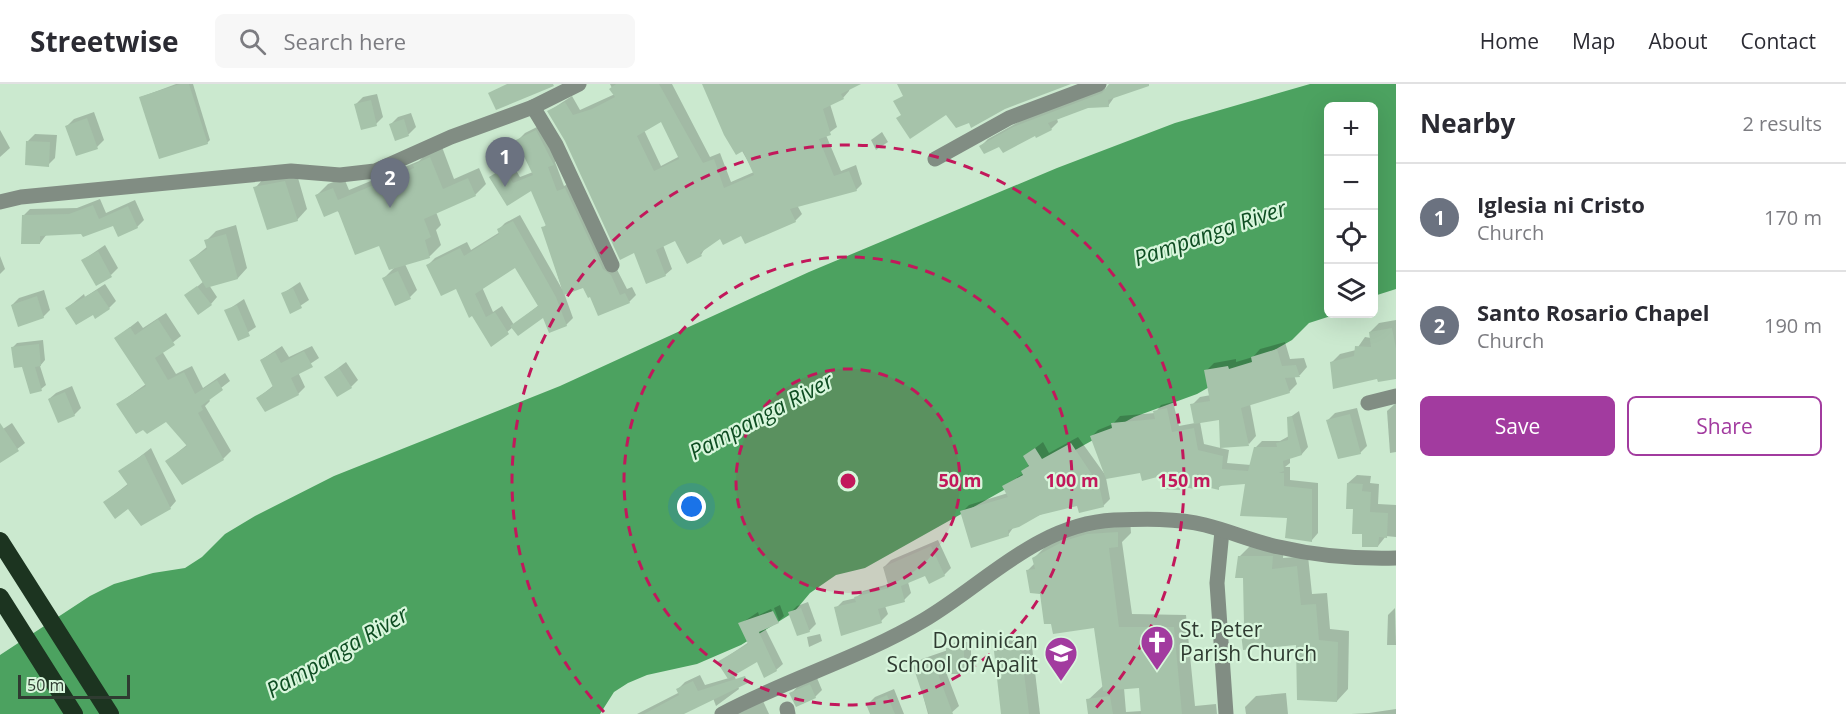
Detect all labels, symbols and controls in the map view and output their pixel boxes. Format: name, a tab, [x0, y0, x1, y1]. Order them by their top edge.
search box	[215, 14, 635, 68]
text: Streetwise	[30, 22, 179, 60]
icon: search	[236, 25, 269, 58]
text: Search here	[284, 26, 406, 56]
text: Home	[1480, 27, 1539, 55]
text: Map	[1572, 27, 1615, 55]
text: About	[1648, 27, 1708, 55]
text: Contact	[1741, 27, 1816, 55]
map controls	[1324, 102, 1378, 318]
button: +	[1324, 102, 1378, 156]
text: Nearby	[1420, 105, 1515, 141]
text: 2 results	[1742, 110, 1822, 137]
pin: 1	[486, 138, 524, 187]
button: −	[1324, 156, 1378, 210]
pin: 2	[370, 158, 410, 208]
text: Iglesia ni Cristo	[1477, 189, 1645, 219]
water label: Pampanga River	[1129, 192, 1291, 272]
text: 1	[1434, 204, 1445, 231]
text: 170 m	[1764, 204, 1822, 231]
button: locate	[1324, 210, 1378, 264]
text: Church	[1477, 219, 1544, 246]
button: layers	[1324, 264, 1378, 318]
text: Santo Rosario Chapel	[1477, 297, 1710, 327]
text: 2	[1434, 312, 1445, 339]
text: 190 m	[1764, 312, 1822, 339]
text: Church	[1477, 327, 1544, 354]
water label: Pampanga River	[683, 364, 839, 466]
button: Save	[1420, 396, 1615, 456]
button: Share	[1627, 396, 1822, 456]
text: 50 m	[939, 468, 981, 492]
text: 100 m	[1045, 468, 1099, 492]
text: 150 m	[1157, 468, 1211, 492]
centre of rings	[838, 471, 858, 491]
your location	[677, 492, 706, 521]
water label: Pampanga River	[260, 598, 414, 704]
place label: St. Peter Parish Church	[1180, 615, 1317, 667]
church icon: St. Peter Parish Church	[1139, 624, 1175, 671]
place label: Dominican School of Apalit	[886, 626, 1038, 678]
school or university icon: Dominican School of Apalit	[1043, 635, 1079, 682]
scale bar	[18, 672, 130, 700]
text: 50 m	[27, 674, 64, 696]

